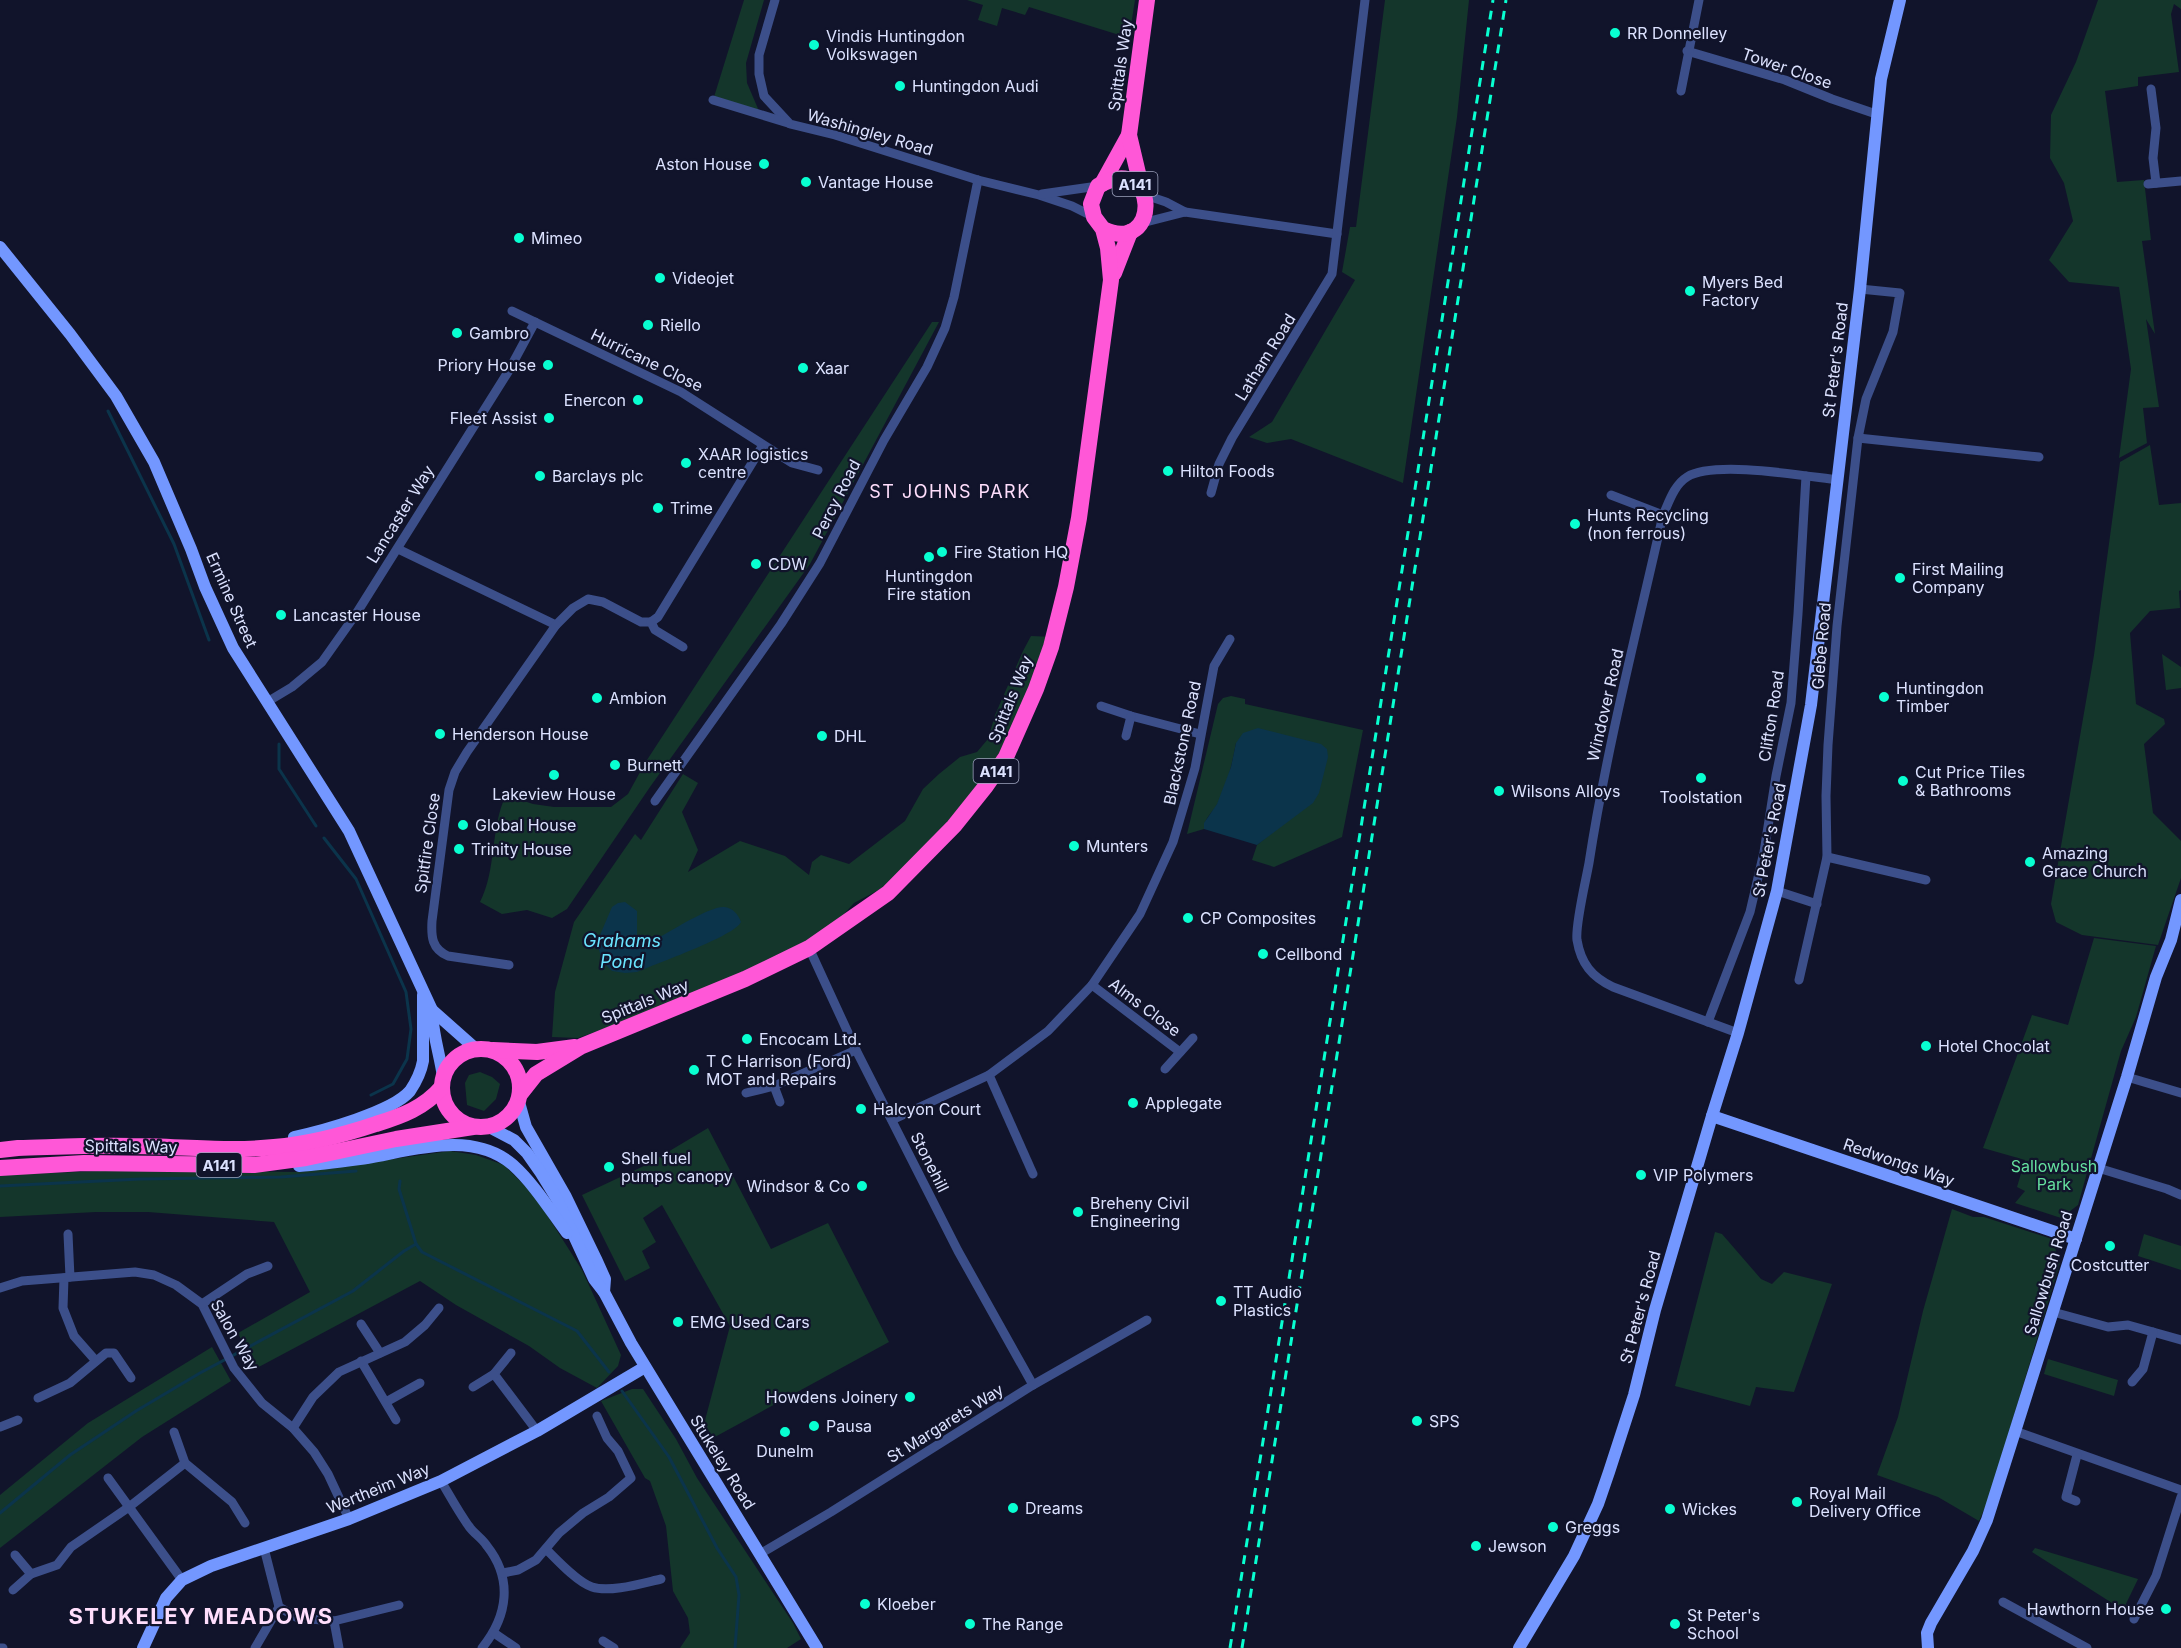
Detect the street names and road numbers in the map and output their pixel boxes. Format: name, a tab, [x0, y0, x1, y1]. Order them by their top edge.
street label: Spittals Way	[1104, 18, 1136, 112]
street label: Tower Close	[1739, 43, 1835, 93]
street label: Washingley Road	[805, 104, 935, 160]
road number: A141	[1112, 172, 1158, 196]
street label: St Peter's Road	[1818, 301, 1852, 419]
street label: Latham Road	[1230, 310, 1300, 404]
street label: Hurricane Close	[588, 324, 706, 396]
street label: Percy Road	[808, 456, 864, 542]
street label: Lancaster Way	[362, 461, 438, 567]
street label: Ermine Street	[202, 549, 262, 651]
street label: Glebe Road	[1807, 602, 1835, 690]
street label: Windover Road	[1582, 647, 1628, 763]
street label: Spittals Way	[983, 652, 1037, 746]
street label: Clifton Road	[1754, 669, 1788, 763]
street label: Blackstone Road	[1159, 679, 1205, 807]
road number: A141	[974, 759, 1018, 783]
street label: St Peter's Road	[1748, 781, 1790, 899]
street label: Spitfire Close	[410, 792, 444, 894]
street label: Alms Close	[1105, 973, 1185, 1041]
street label: Spittals Way	[598, 974, 692, 1028]
street label: Stonehill	[906, 1129, 954, 1195]
street label: Redwongs Way	[1841, 1134, 1957, 1190]
street label: Spittals Way	[85, 1135, 177, 1157]
road number: A141	[196, 1153, 242, 1177]
street label: Sallowbush Road	[2019, 1208, 2077, 1338]
street label: St Peter's Road	[1615, 1248, 1665, 1366]
street label: Salon Way	[206, 1296, 264, 1374]
street label: St Margarets Way	[883, 1379, 1007, 1467]
street label: Stukeley Road	[686, 1411, 760, 1513]
street label: Wertheim Way	[323, 1458, 433, 1518]

